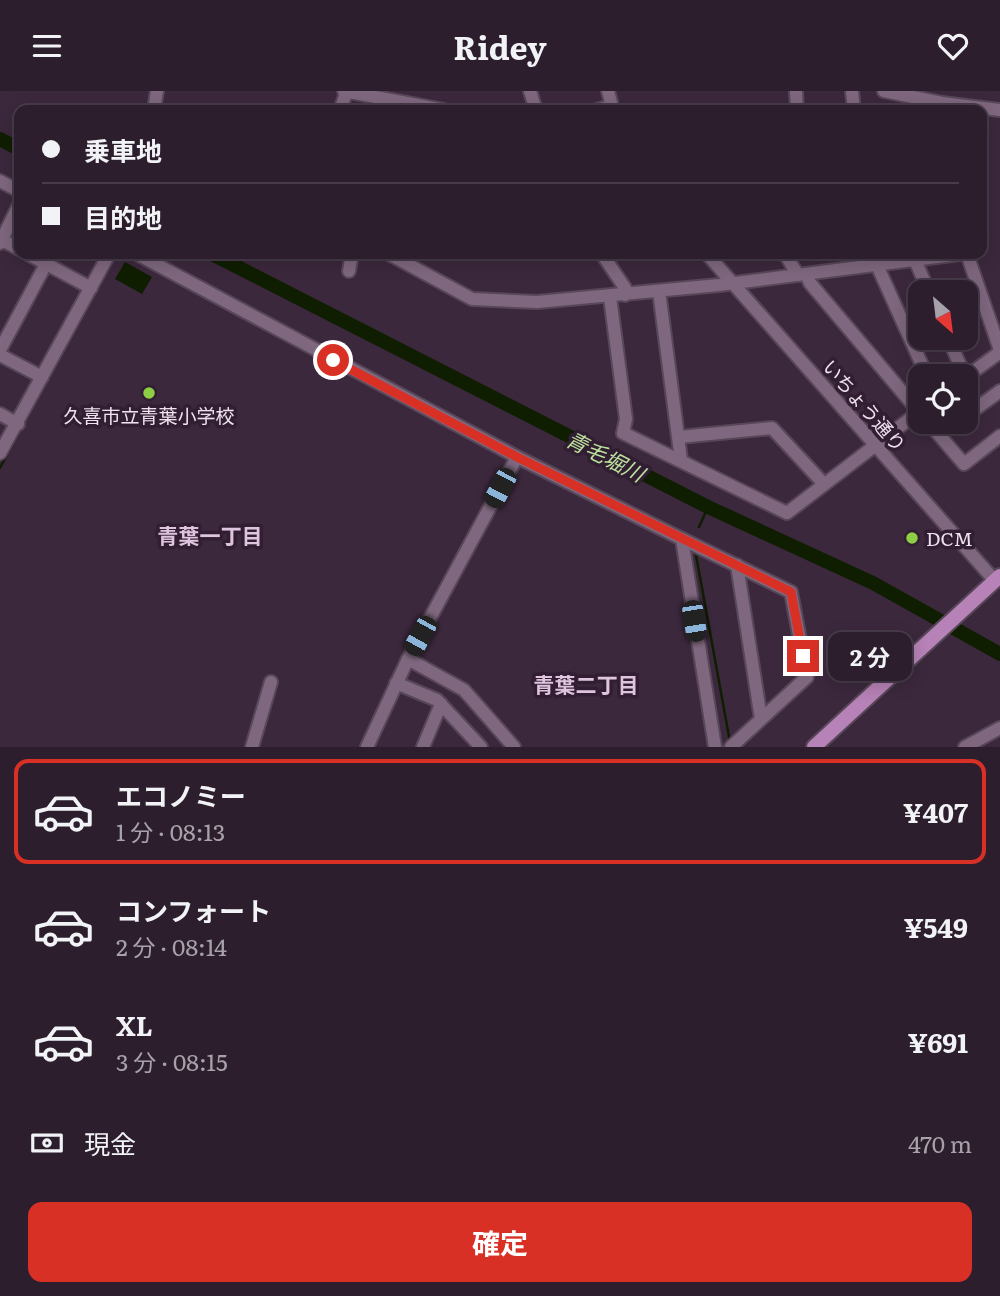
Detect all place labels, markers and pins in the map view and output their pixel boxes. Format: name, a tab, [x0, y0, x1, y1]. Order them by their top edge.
marker: 久喜市立青葉小学校	[141, 385, 157, 401]
place label: 久喜市立青葉小学校	[63, 401, 235, 429]
place label: DCM	[926, 524, 973, 552]
marker: DCM	[904, 530, 920, 546]

